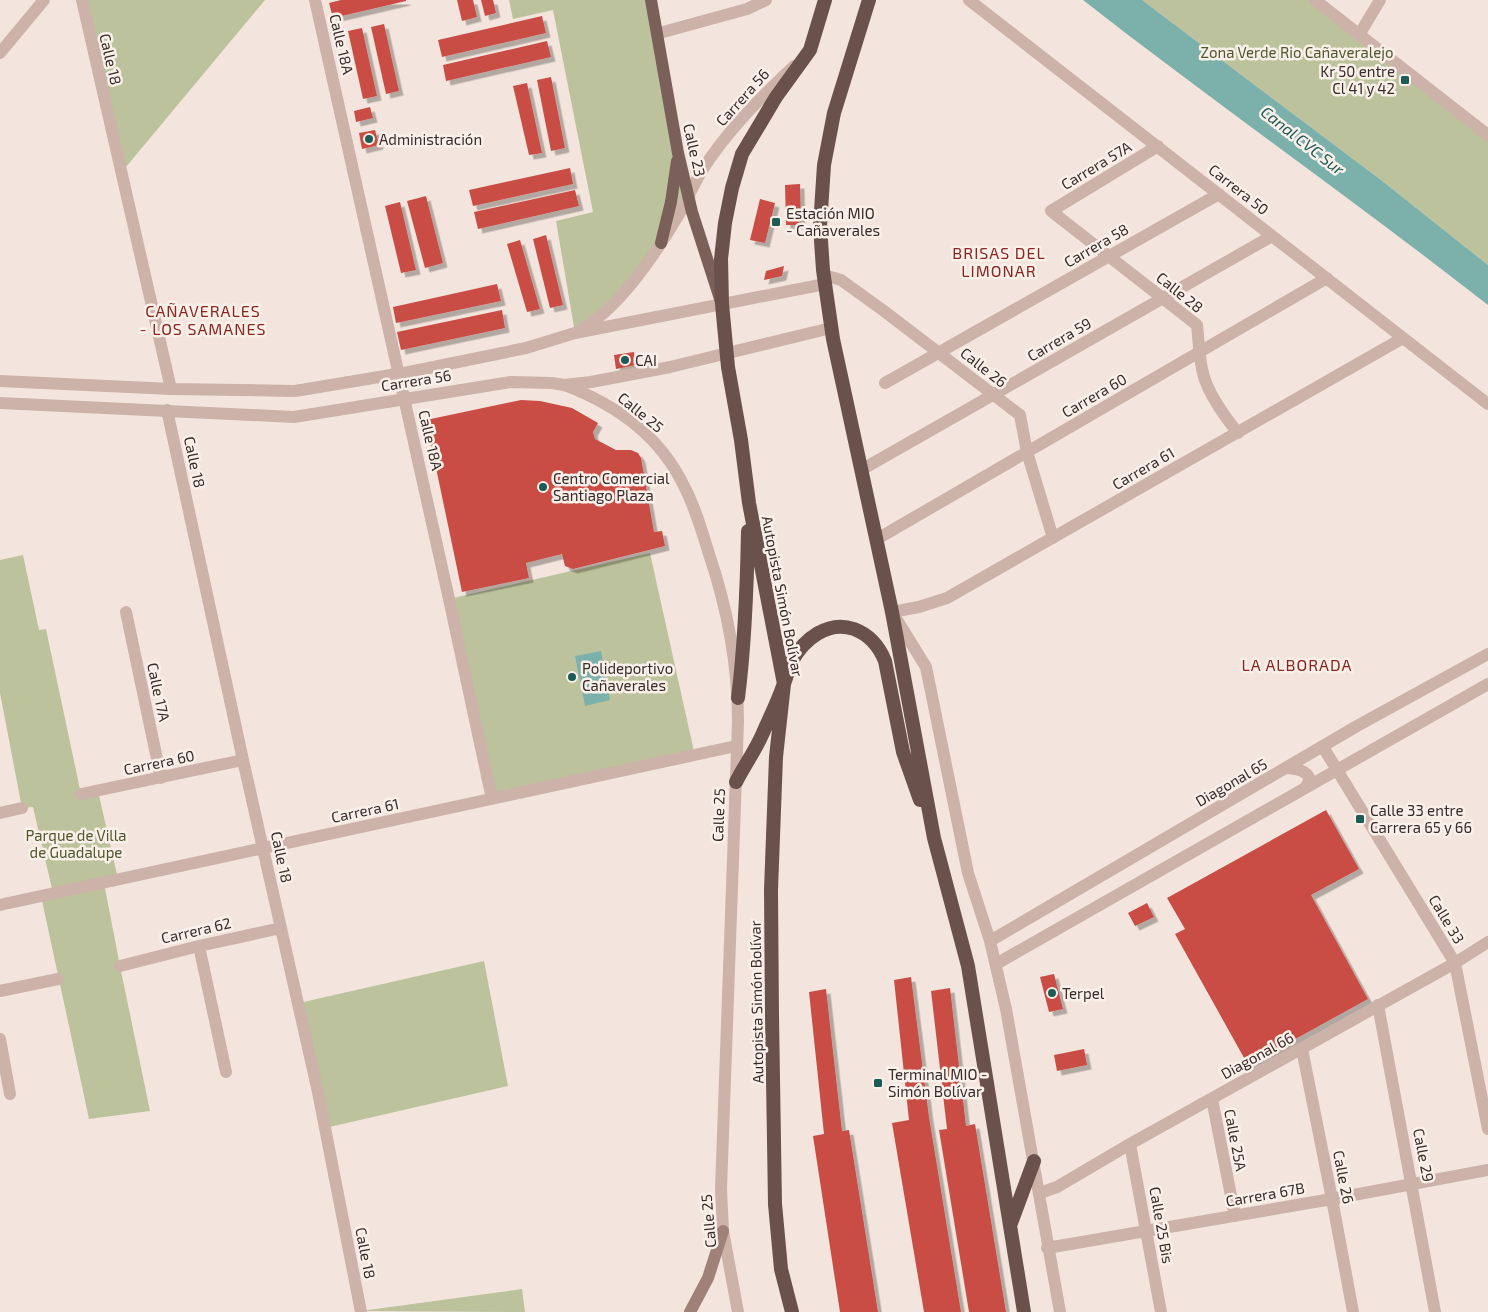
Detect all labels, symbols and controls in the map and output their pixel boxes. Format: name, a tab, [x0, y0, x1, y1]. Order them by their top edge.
street label: Calle 18A	[326, 12, 358, 77]
street label: Calle 18	[96, 32, 126, 86]
park label: Zona Verde Rio Cañaveralejo	[1201, 43, 1393, 62]
place label: Kr 50 entre Cl 41 y 42	[1320, 62, 1395, 97]
street label: Carrera 56	[712, 65, 772, 129]
marker: Kr 50 entre Cl 41 y 42	[1399, 74, 1411, 86]
water label: Canal CVC Sur	[1258, 102, 1349, 179]
street label: Calle 23	[680, 122, 710, 178]
place label: Administración	[379, 130, 482, 148]
marker: Administración	[363, 133, 375, 145]
street label: Carrera 57A	[1058, 137, 1135, 193]
street label: Carrera 50	[1205, 160, 1273, 218]
place label: Estación MIO - Cañaverales	[786, 204, 880, 239]
marker: Estación MIO - Cañaverales	[770, 216, 782, 228]
street label: Carrera 58	[1061, 219, 1131, 271]
district label: BRISAS DEL LIMONAR	[952, 243, 1046, 280]
street label: Calle 28	[1153, 268, 1207, 316]
district label: CAÑAVERALES - LOS SAMANES	[139, 301, 267, 338]
street label: Carrera 59	[1024, 313, 1094, 365]
street label: Calle 26	[957, 343, 1011, 391]
place label: CAI	[635, 351, 657, 369]
marker: CAI	[619, 354, 631, 366]
street label: Carrera 56	[380, 366, 452, 394]
street label: Carrera 60	[1058, 369, 1130, 421]
street label: Calle 25	[615, 388, 667, 436]
street label: Calle 18A	[415, 408, 447, 473]
street label: Calle 18	[181, 435, 209, 489]
street label: Carrera 61	[1109, 443, 1177, 493]
place label: Centro Comercial Santiago Plaza	[553, 469, 670, 504]
marker: Centro Comercial Santiago Plaza	[537, 481, 549, 493]
street label: Autopista Simón Bolívar	[759, 514, 807, 678]
district label: LA ALBORADA	[1241, 655, 1353, 674]
place label: Polideportivo Cañaverales	[582, 659, 673, 694]
street label: Calle 17A	[144, 661, 174, 724]
marker: Polideportivo Cañaverales	[566, 671, 578, 683]
street label: Carrera 60	[122, 746, 196, 778]
street label: Diagonal 65	[1192, 754, 1270, 810]
street label: Calle 25	[708, 788, 728, 842]
street label: Carrera 61	[329, 794, 401, 826]
place label: Calle 33 entre Carrera 65 y 66	[1370, 801, 1472, 836]
marker: Calle 33 entre Carrera 65 y 66	[1354, 813, 1366, 825]
park label: Parque de Villa de Guadalupe	[25, 826, 127, 861]
street label: Calle 18	[268, 830, 296, 884]
street label: Calle 33	[1425, 891, 1469, 947]
street label: Carrera 62	[159, 913, 233, 947]
street label: Autopista Simón Bolívar	[746, 920, 766, 1084]
place label: Terpel	[1062, 984, 1105, 1002]
marker: Terpel	[1046, 987, 1058, 999]
street label: Diagonal 66	[1218, 1028, 1296, 1082]
place label: Terminal MIO - Simón Bolívar	[888, 1065, 988, 1100]
marker: Terminal MIO - Simón Bolívar	[872, 1077, 884, 1089]
street label: Calle 25A	[1221, 1107, 1251, 1173]
street label: Calle 29	[1410, 1127, 1438, 1183]
street label: Calle 26	[1330, 1149, 1358, 1205]
street label: Carrera 67B	[1224, 1178, 1306, 1210]
street label: Calle 25 Bis	[1146, 1185, 1178, 1265]
street label: Calle 25	[697, 1194, 719, 1248]
street label: Calle 18	[352, 1226, 380, 1280]

